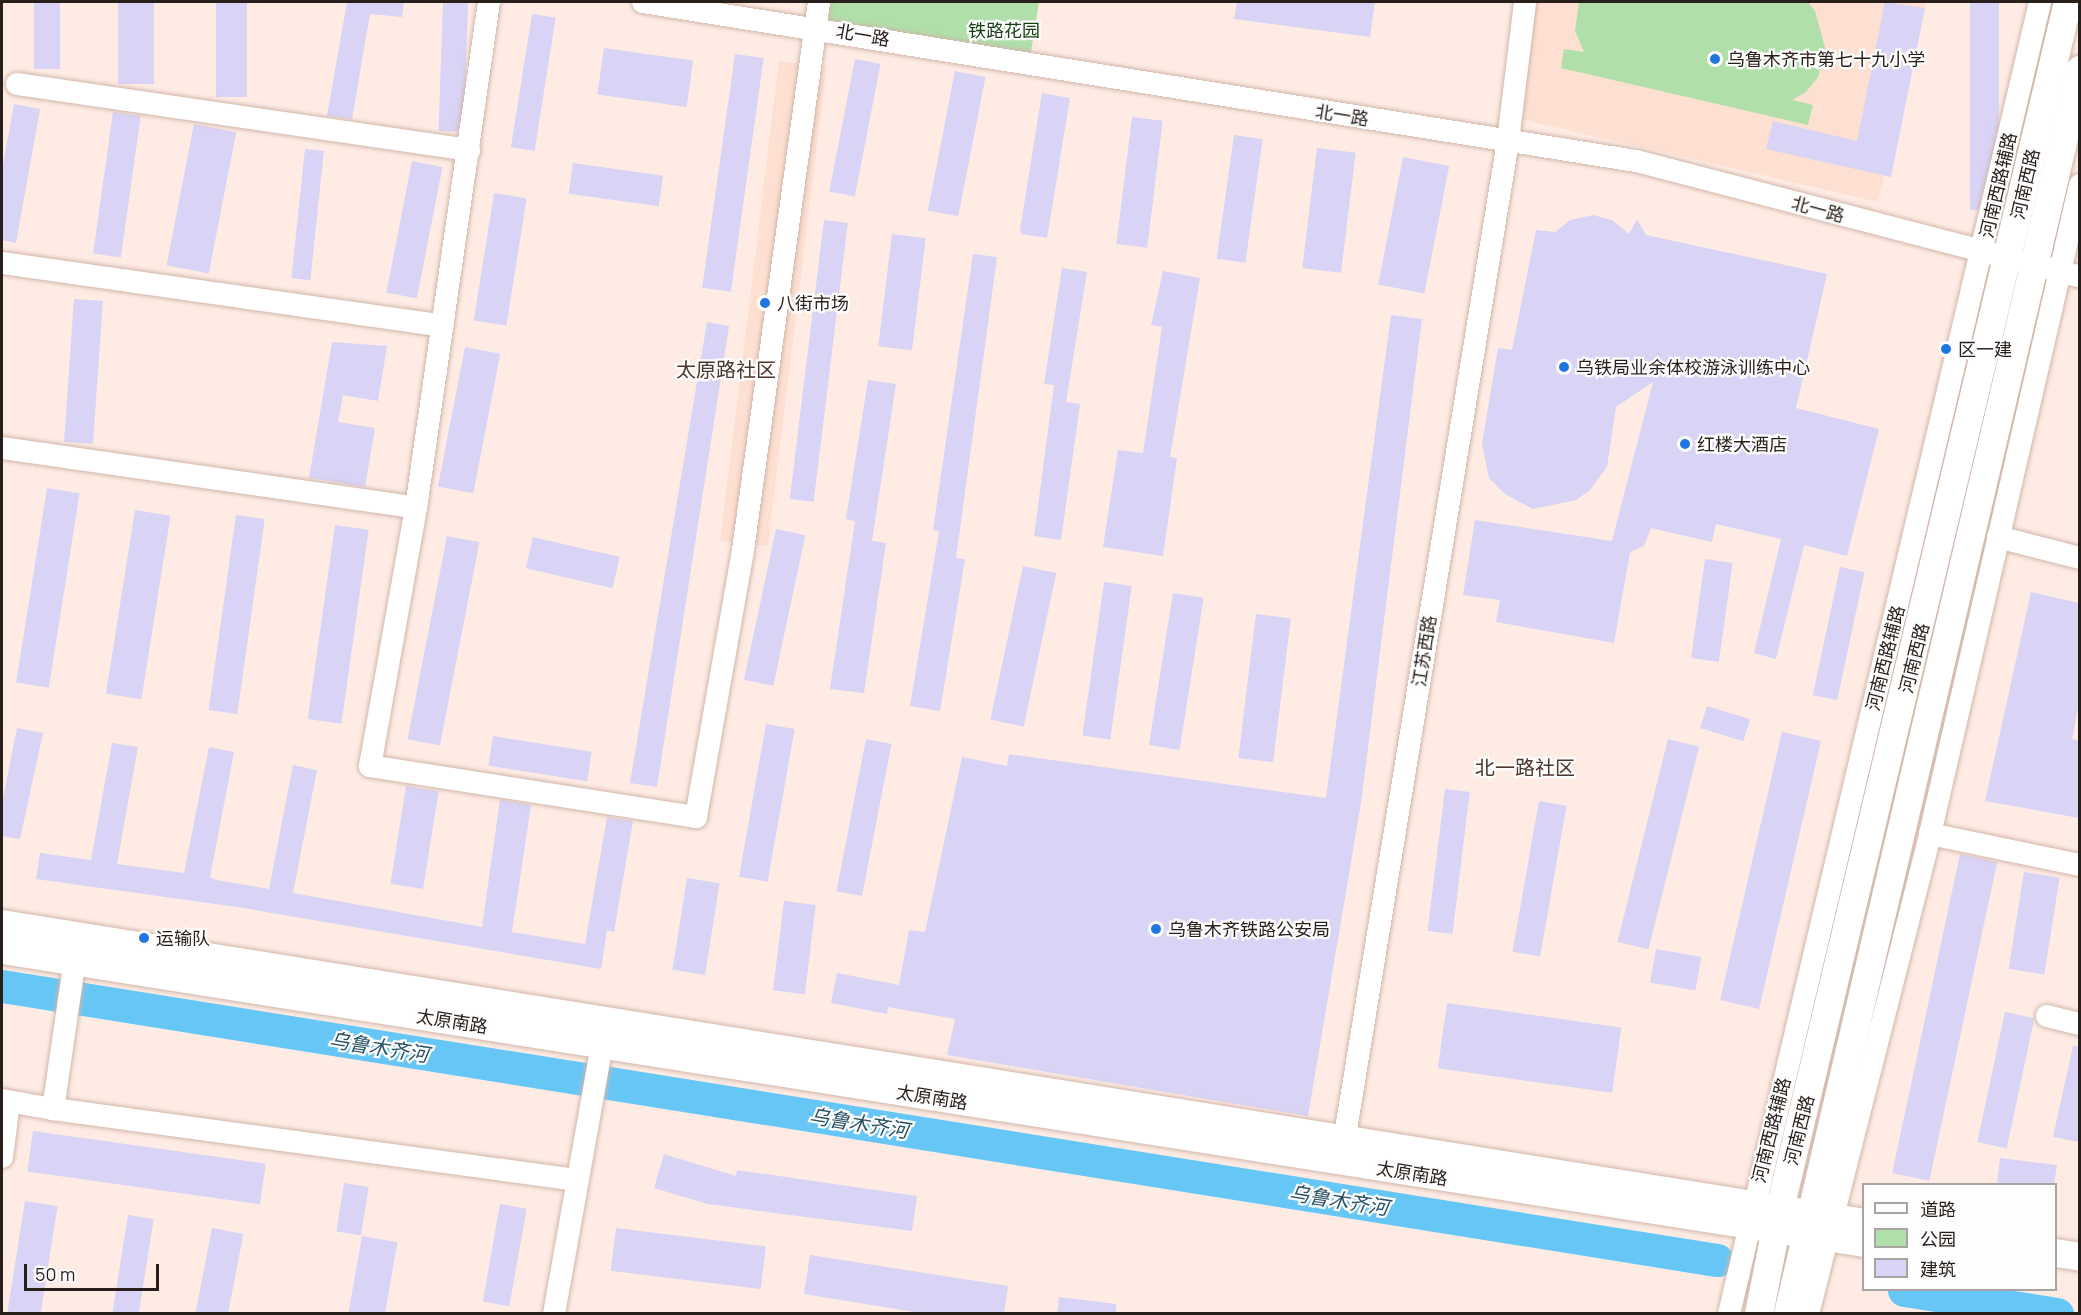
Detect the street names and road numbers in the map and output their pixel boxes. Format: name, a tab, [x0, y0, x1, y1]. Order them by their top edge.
street label: 北一路	[835, 20, 891, 50]
street label: 北一路	[1314, 100, 1370, 130]
street label: 河南西路辅路	[1975, 130, 2021, 240]
street label: 河南西路	[2006, 146, 2044, 222]
street label: 北一路	[1789, 192, 1847, 226]
street label: 河南西路辅路	[1861, 603, 1909, 713]
street label: 江苏西路	[1408, 614, 1440, 688]
street label: 河南西路	[1895, 620, 1933, 696]
street label: 太原南路	[415, 1005, 489, 1037]
street label: 河南西路辅路	[1747, 1075, 1795, 1185]
street label: 太原南路	[895, 1081, 969, 1113]
street label: 河南西路	[1780, 1092, 1818, 1168]
street label: 太原南路	[1375, 1157, 1449, 1189]

